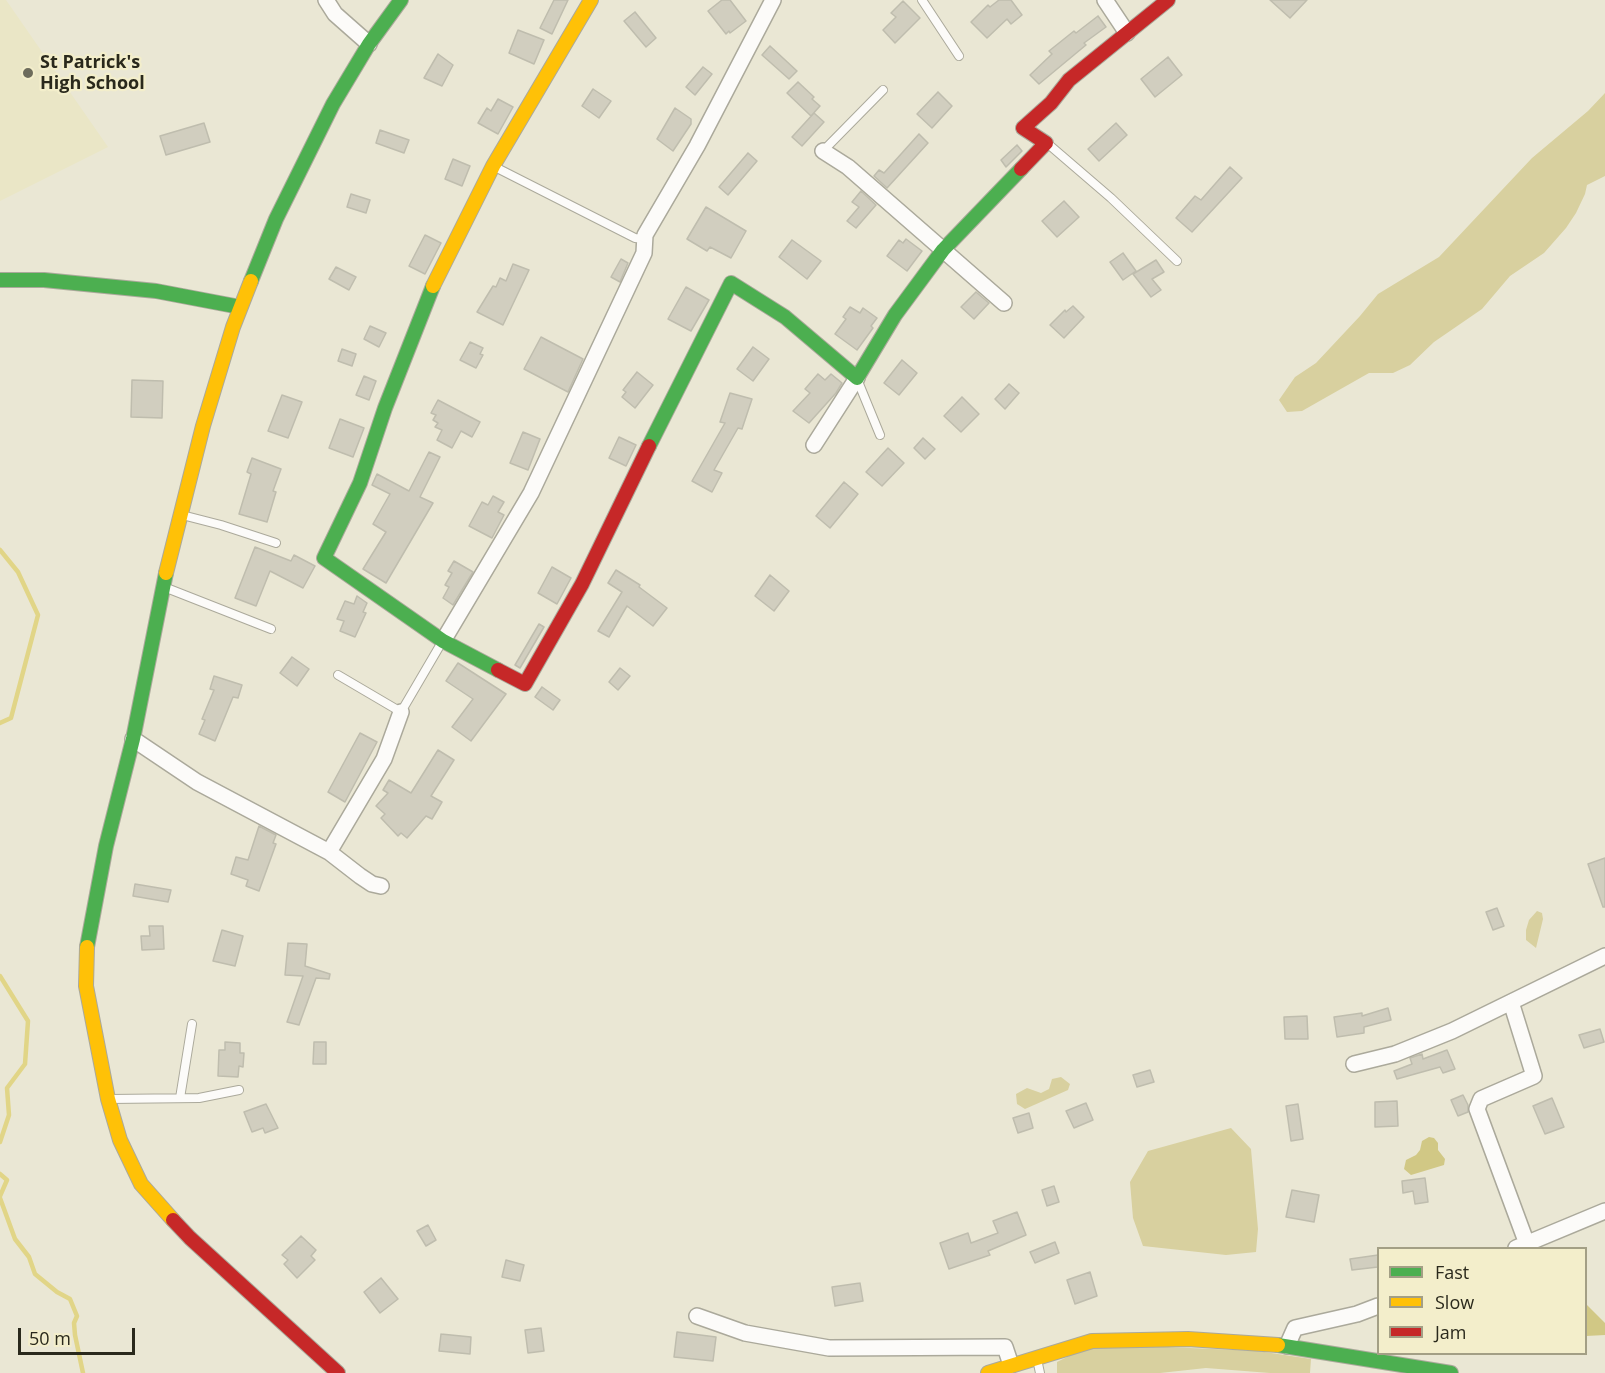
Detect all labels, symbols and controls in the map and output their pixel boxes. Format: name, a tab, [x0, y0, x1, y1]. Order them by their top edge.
place label: St Patrick's High School	[40, 52, 145, 94]
marker: St Patrick's High School	[21, 66, 35, 80]
legend	[1377, 1247, 1587, 1355]
text: Fast	[1435, 1260, 1469, 1284]
text: Slow	[1435, 1290, 1474, 1314]
scale bar	[21, 1316, 138, 1354]
text: Jam	[1435, 1320, 1467, 1344]
text: 50 m	[29, 1326, 71, 1350]

